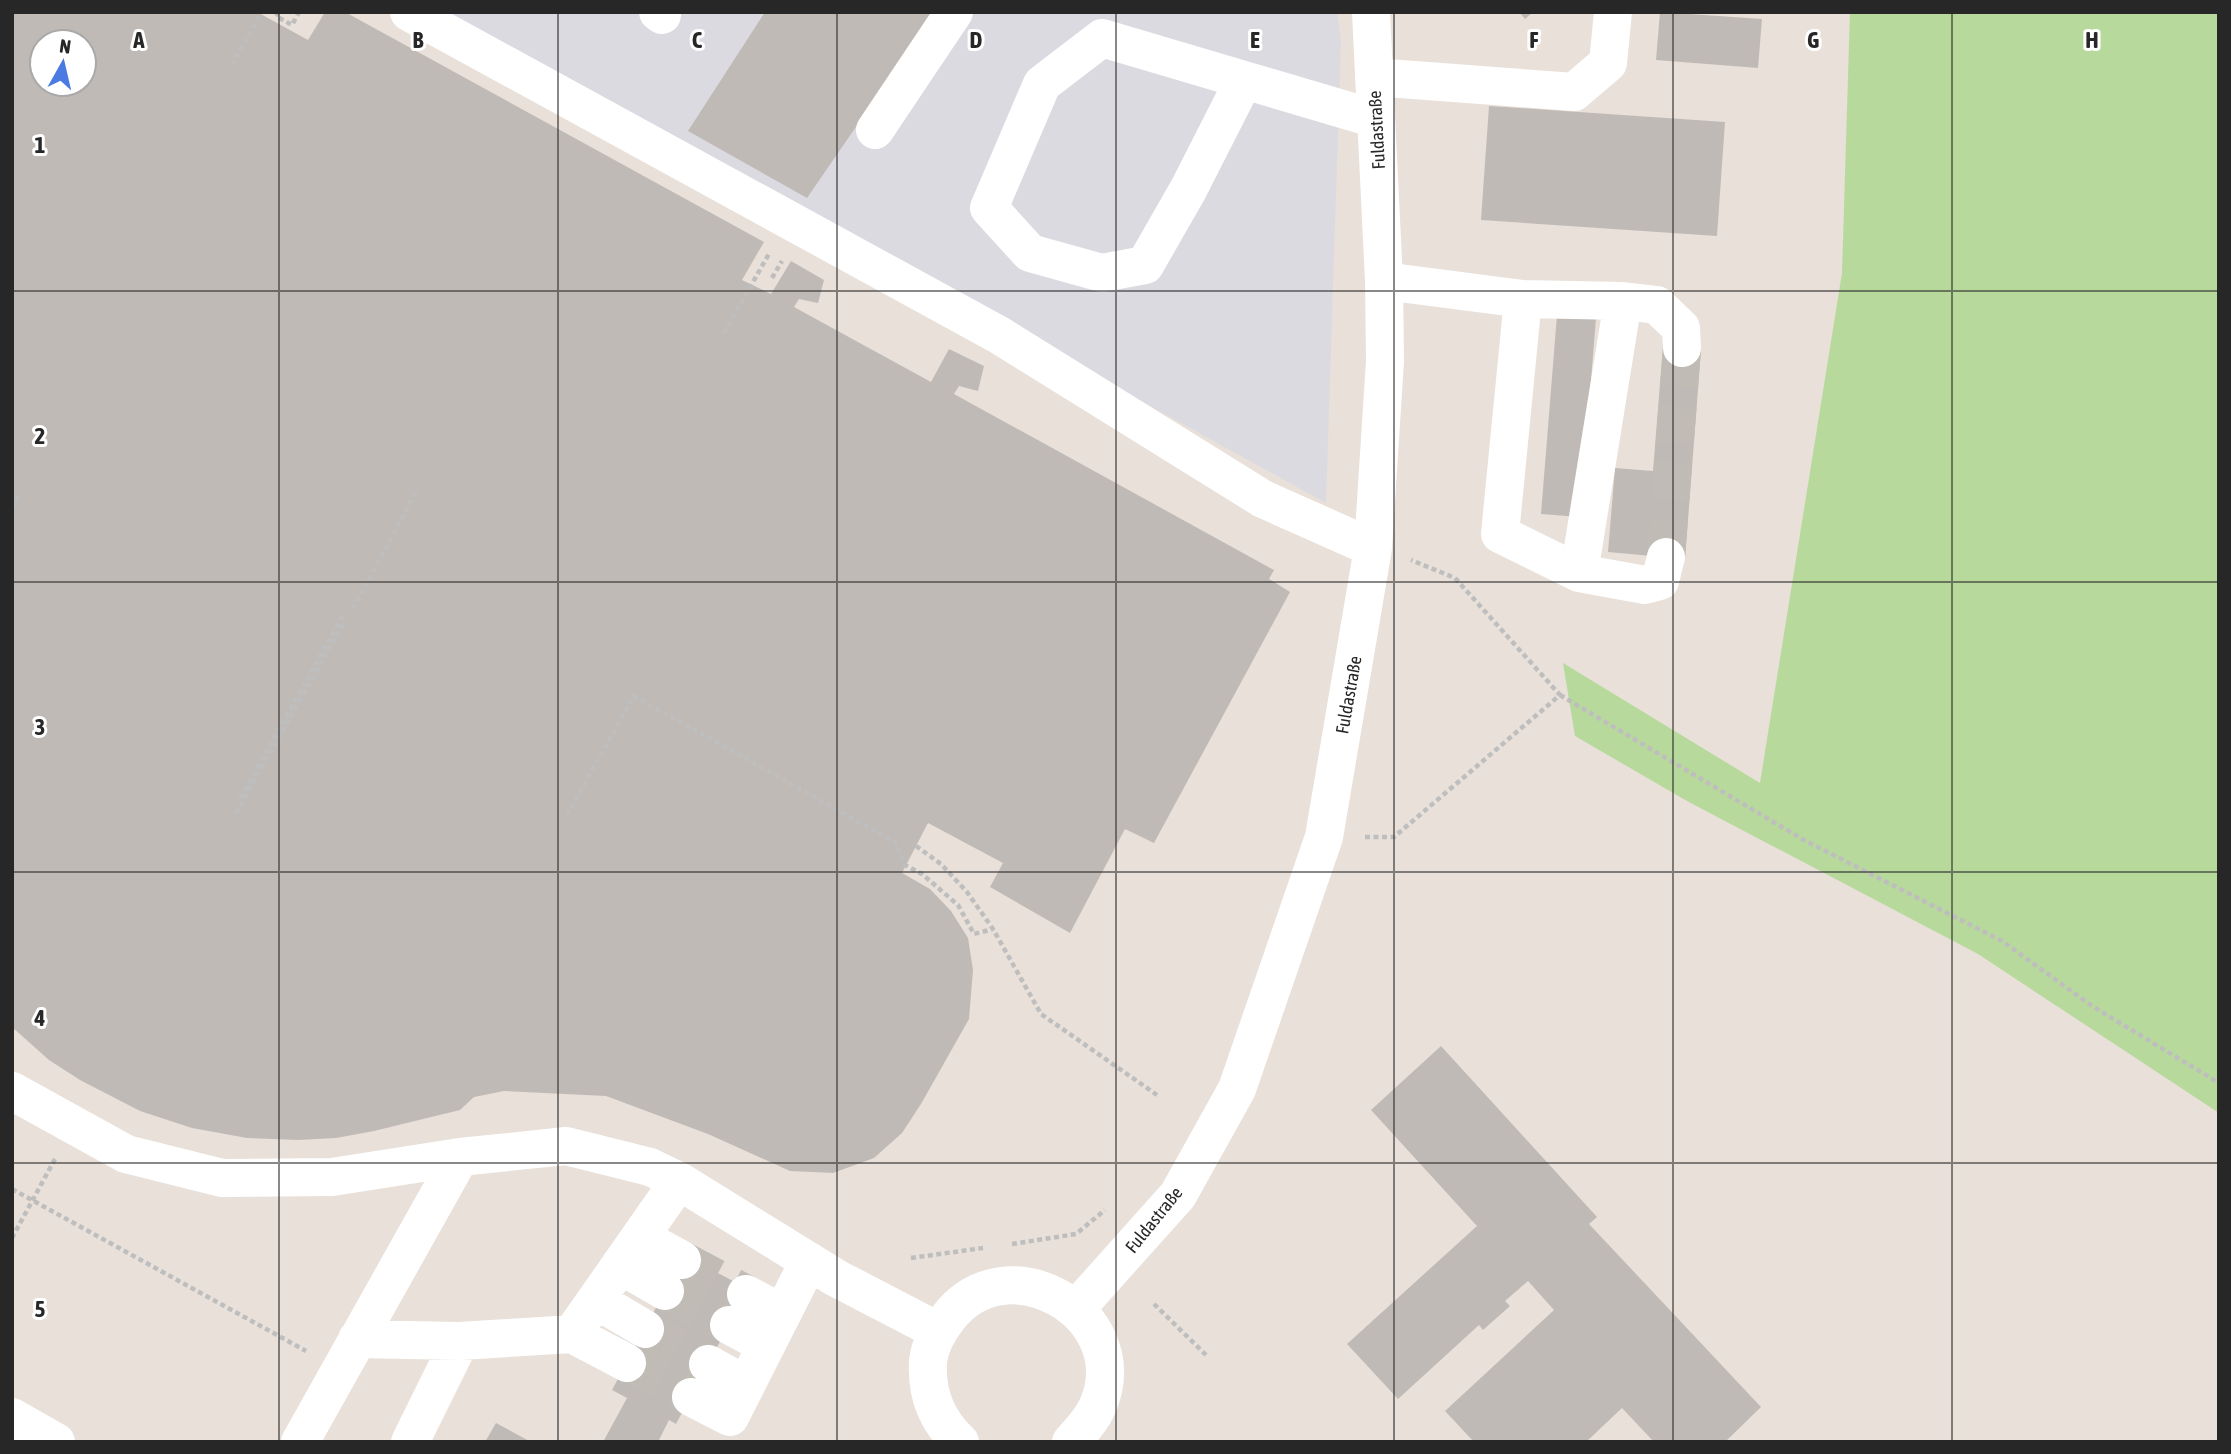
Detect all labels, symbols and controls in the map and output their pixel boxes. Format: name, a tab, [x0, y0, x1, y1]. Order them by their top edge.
text: A	[132, 27, 145, 53]
text: B	[413, 27, 424, 53]
text: C	[692, 27, 703, 53]
text: D	[970, 27, 983, 53]
text: E	[1250, 27, 1260, 53]
text: F	[1529, 27, 1539, 53]
text: G	[1807, 27, 1819, 53]
text: H	[2085, 27, 2099, 53]
north arrow	[28, 28, 98, 98]
text: N	[58, 34, 72, 58]
street label: Fuldastraße	[1364, 90, 1389, 170]
text: 1	[35, 132, 46, 158]
text: 2	[35, 423, 45, 449]
street label: Fuldastraße	[1331, 654, 1366, 736]
text: 3	[35, 714, 45, 740]
text: 4	[34, 1005, 46, 1031]
street label: Fuldastraße	[1121, 1182, 1187, 1257]
text: 5	[35, 1296, 46, 1322]

